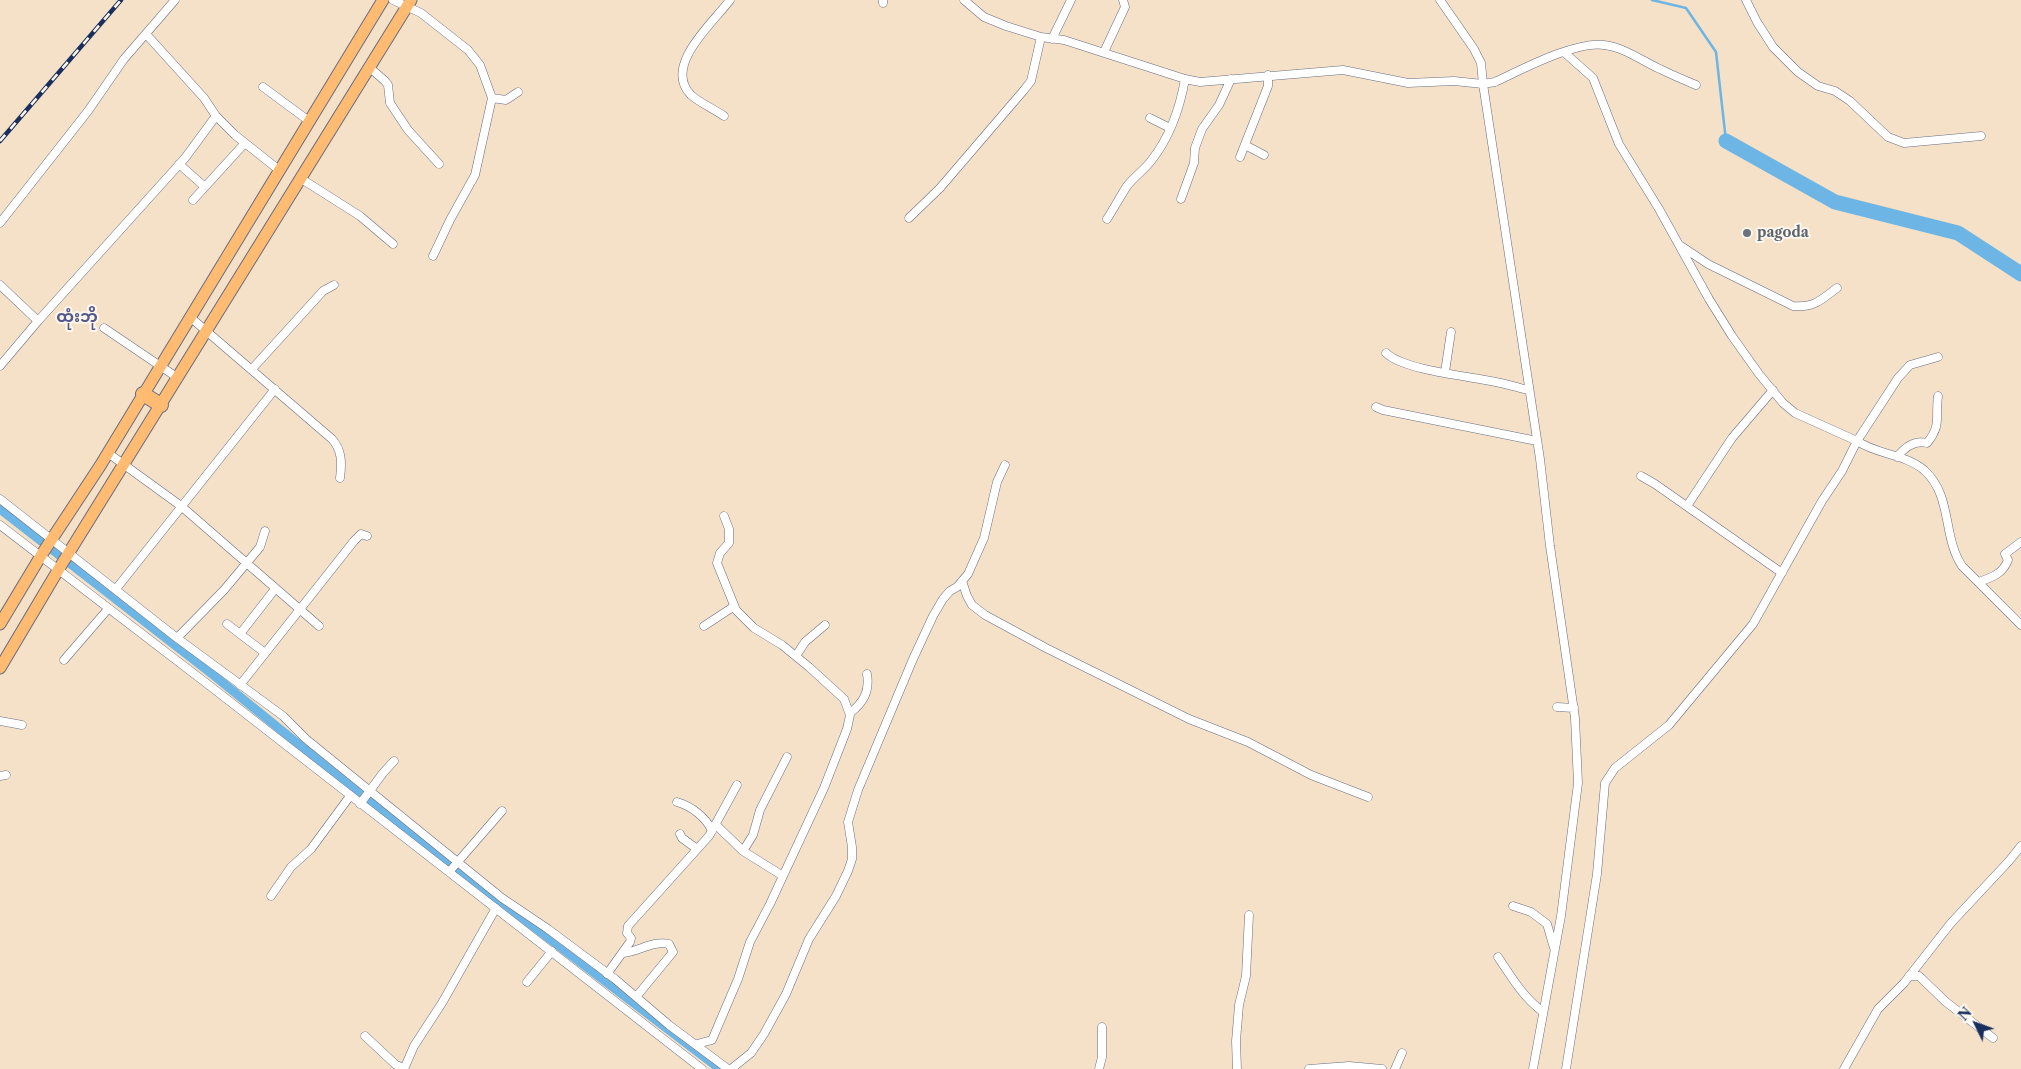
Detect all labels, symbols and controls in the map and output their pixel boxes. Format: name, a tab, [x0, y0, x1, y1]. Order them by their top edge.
place label: pagoda	[1757, 225, 1809, 241]
marker: pagoda	[1741, 227, 1753, 239]
district label: ထုံးဘို	[56, 307, 98, 327]
north arrow	[1951, 999, 2001, 1049]
text: N	[1954, 1003, 1976, 1025]

